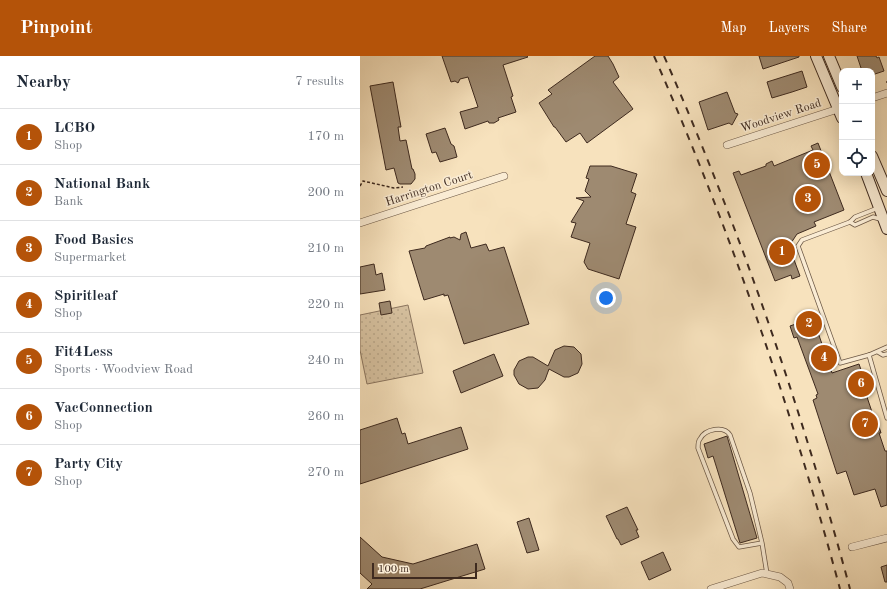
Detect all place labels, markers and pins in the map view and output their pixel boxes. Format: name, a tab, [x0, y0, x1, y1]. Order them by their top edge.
pin: 5	[804, 150, 830, 180]
pin: 3	[795, 184, 821, 214]
pin: 1	[769, 237, 795, 267]
pin: 2	[796, 309, 822, 339]
pin: 4	[811, 343, 837, 373]
pin: 6	[848, 369, 874, 399]
pin: 7	[852, 409, 878, 439]

